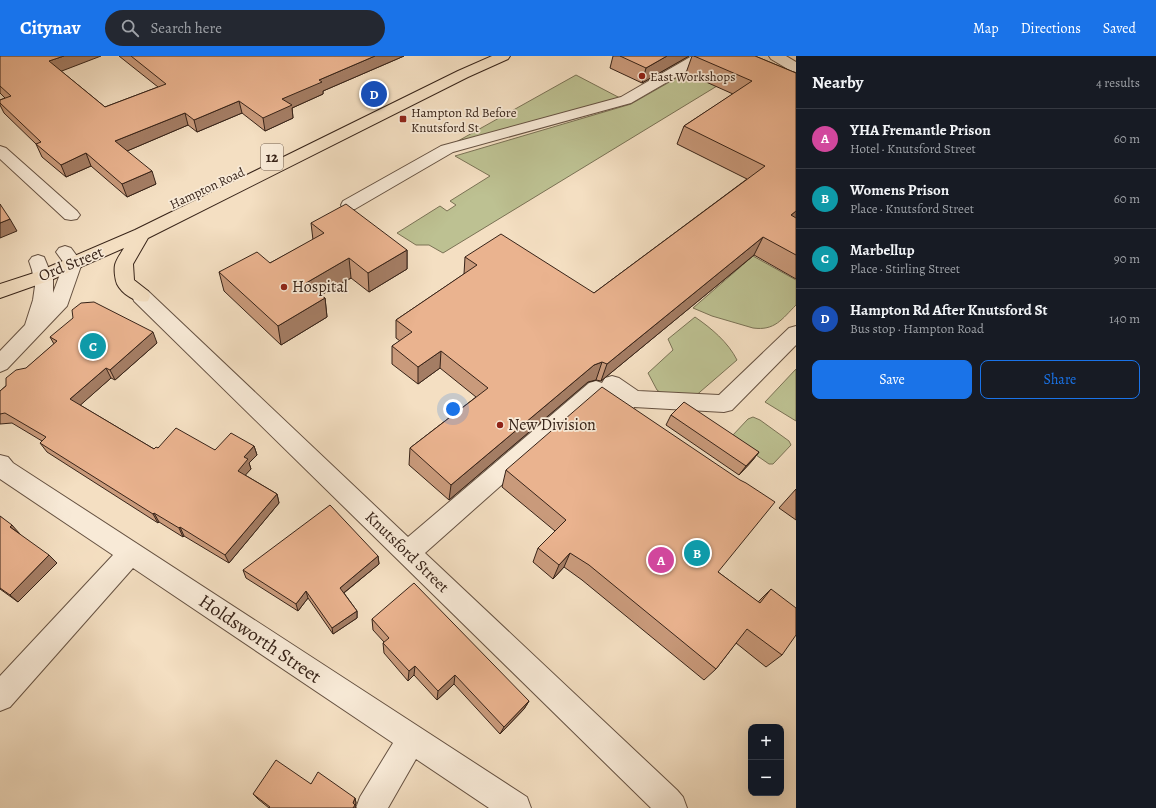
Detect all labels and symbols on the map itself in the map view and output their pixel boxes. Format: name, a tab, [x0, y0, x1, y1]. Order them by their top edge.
place label: East Workshops	[650, 68, 735, 85]
marker: East Workshops	[637, 71, 647, 81]
pin: D	[361, 79, 387, 109]
place label: Hampton Rd Before Knutsford St	[411, 104, 517, 136]
marker: Hampton Rd Before Knutsford St	[398, 114, 408, 124]
road number: 12	[261, 144, 283, 170]
street label: Hampton Road	[167, 163, 247, 213]
street label: Ord Street	[35, 241, 107, 287]
place label: Hospital	[292, 276, 348, 298]
marker: Hospital	[279, 282, 289, 292]
pin: C	[80, 331, 106, 361]
your location	[443, 399, 463, 419]
place label: New Division	[508, 414, 596, 436]
marker: New Division	[495, 420, 505, 430]
street label: Knutsford Street	[360, 506, 454, 598]
pin: B	[684, 538, 710, 568]
pin: A	[648, 545, 674, 575]
street label: Holdsworth Street	[194, 588, 326, 690]

